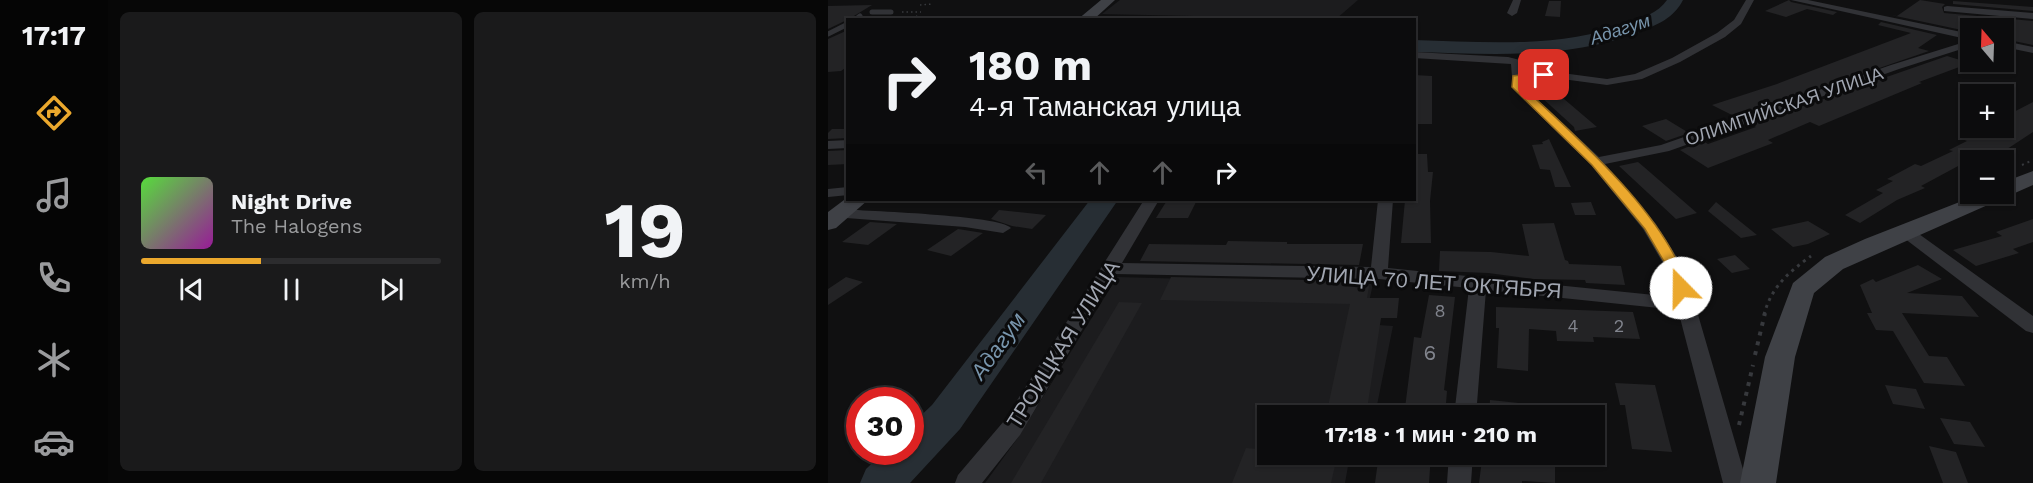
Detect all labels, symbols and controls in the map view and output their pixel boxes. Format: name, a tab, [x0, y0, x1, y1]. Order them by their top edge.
water label: Адагум	[1586, 9, 1653, 49]
north arrow	[1960, 18, 2014, 72]
map controls	[1960, 18, 2014, 204]
text: 17:17	[22, 20, 86, 52]
text: 180 m	[969, 41, 1092, 90]
icon: right	[870, 42, 948, 120]
pin	[1518, 49, 1569, 100]
icon: arrive	[1527, 58, 1560, 91]
street label: ОЛИМПИЙСКАЯ УЛИЦА	[1682, 62, 1886, 150]
button: +	[1960, 84, 2014, 138]
text: 4-я Таманская улица	[969, 91, 1241, 123]
icon: directions	[33, 92, 75, 134]
button: −	[1960, 150, 2014, 204]
icon: left	[1020, 156, 1053, 189]
icon: ahead	[1083, 156, 1116, 189]
icon: ahead	[1146, 156, 1179, 189]
icon: right	[1209, 156, 1242, 189]
icon: music	[33, 174, 75, 216]
text: 19	[604, 184, 686, 276]
text: Night Drive	[231, 189, 352, 214]
text: The Halogens	[231, 214, 363, 238]
street label: ТРОИЦКАЯ УЛИЦА	[1001, 256, 1125, 432]
position arrow	[1649, 256, 1713, 320]
icon: phone	[33, 257, 75, 299]
street label: УЛИЦА 70 ЛЕТ ОКТЯБРЯ	[1306, 261, 1562, 303]
text: km/h	[619, 269, 671, 293]
icon: previous	[175, 273, 208, 306]
icon: pause	[275, 273, 308, 306]
icon: next	[375, 273, 408, 306]
house number: 8	[1434, 300, 1446, 321]
water label: Адагум	[964, 308, 1030, 386]
house number: 4	[1568, 315, 1579, 336]
house number: 2	[1614, 315, 1624, 336]
icon: climate	[33, 339, 75, 381]
house number: 6	[1424, 340, 1436, 365]
speed limit sign: 30	[846, 387, 924, 465]
icon: car	[33, 421, 75, 463]
text: 17:18 · 1 мин · 210 m	[1325, 422, 1537, 447]

